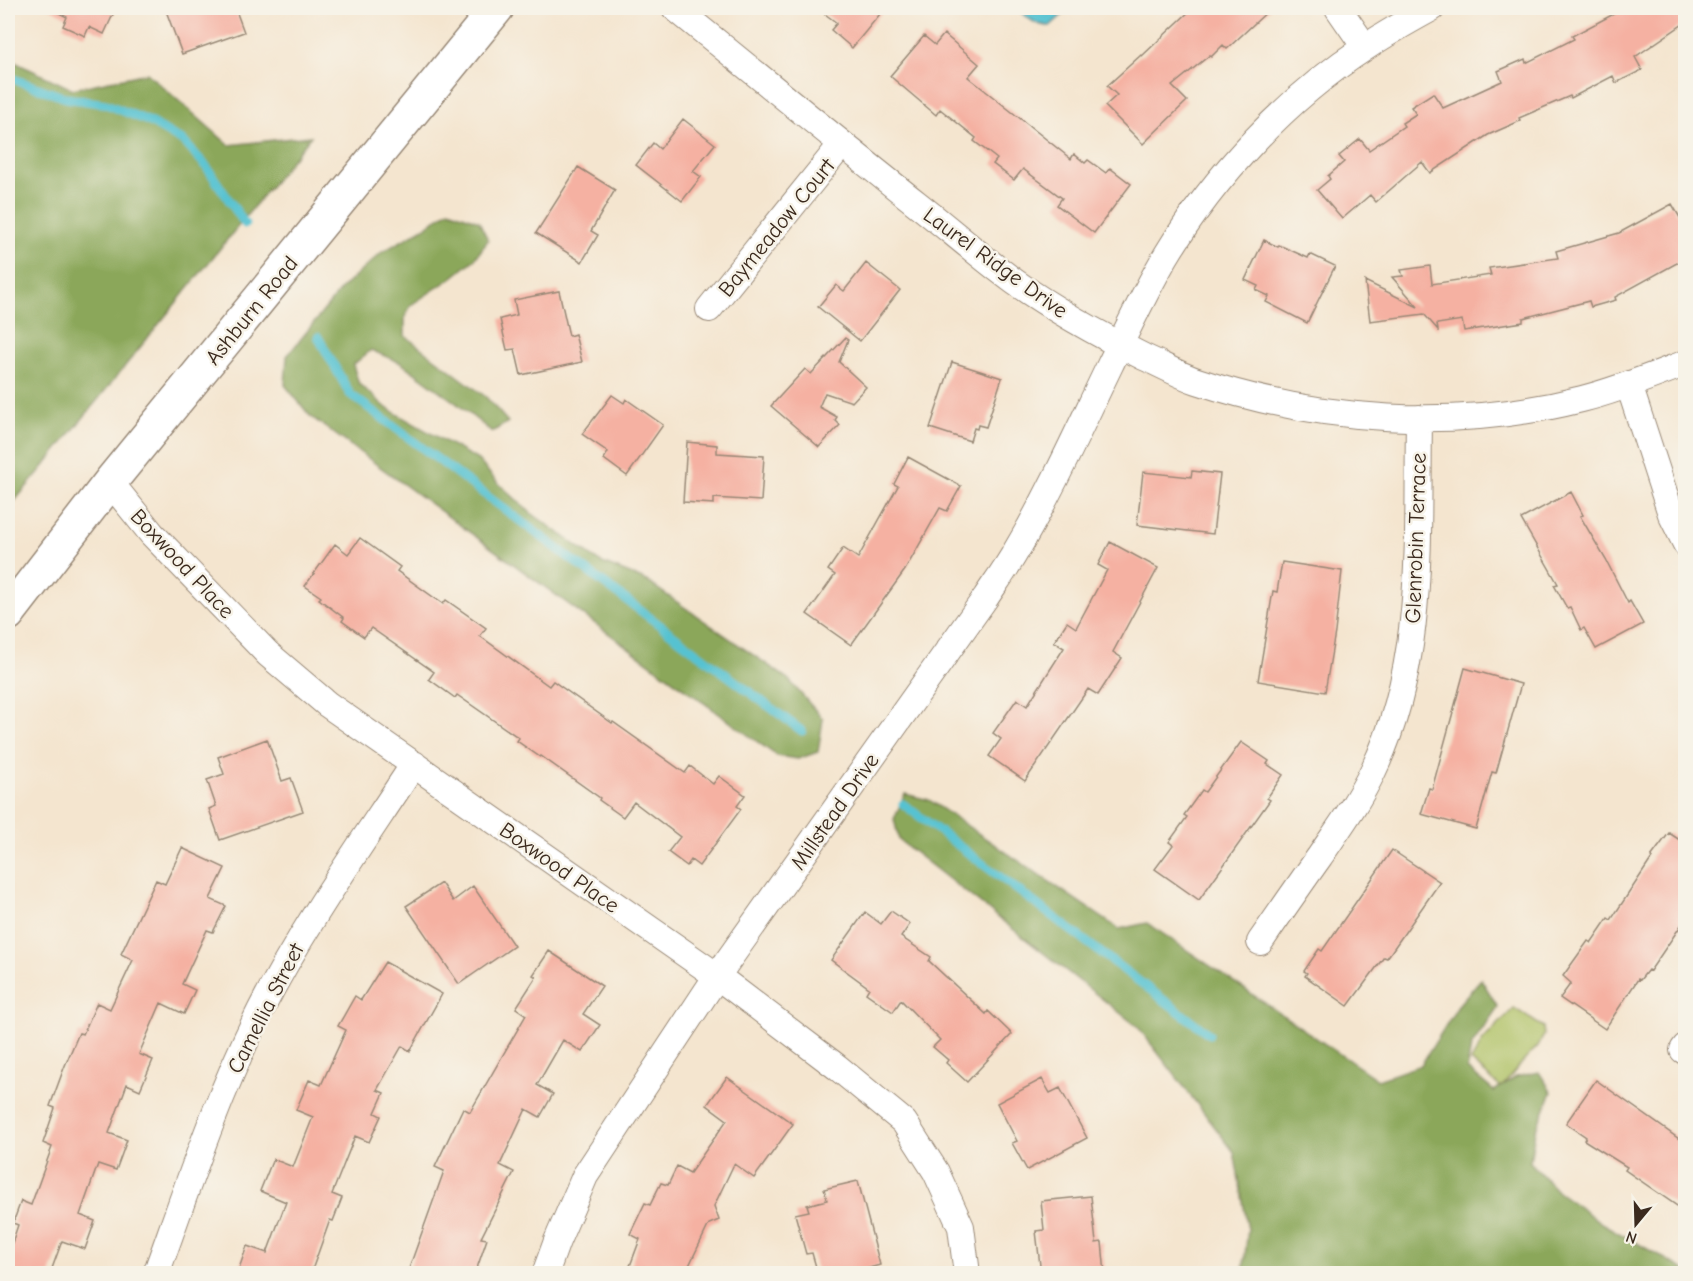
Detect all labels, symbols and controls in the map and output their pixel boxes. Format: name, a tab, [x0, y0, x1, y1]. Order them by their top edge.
street label: Baymeadow Court	[713, 153, 841, 302]
street label: Laurel Ridge Drive	[918, 202, 1073, 324]
street label: Ashburn Road	[200, 251, 304, 370]
street label: Glenrobin Terrace	[1400, 452, 1432, 624]
street label: Boxwood Place	[125, 504, 240, 624]
street label: Millstead Drive	[785, 748, 885, 875]
street label: Boxwood Place	[495, 817, 624, 919]
street label: Camellia Street	[222, 938, 310, 1078]
north arrow	[1606, 1194, 1666, 1254]
text: N	[1624, 1227, 1639, 1247]

